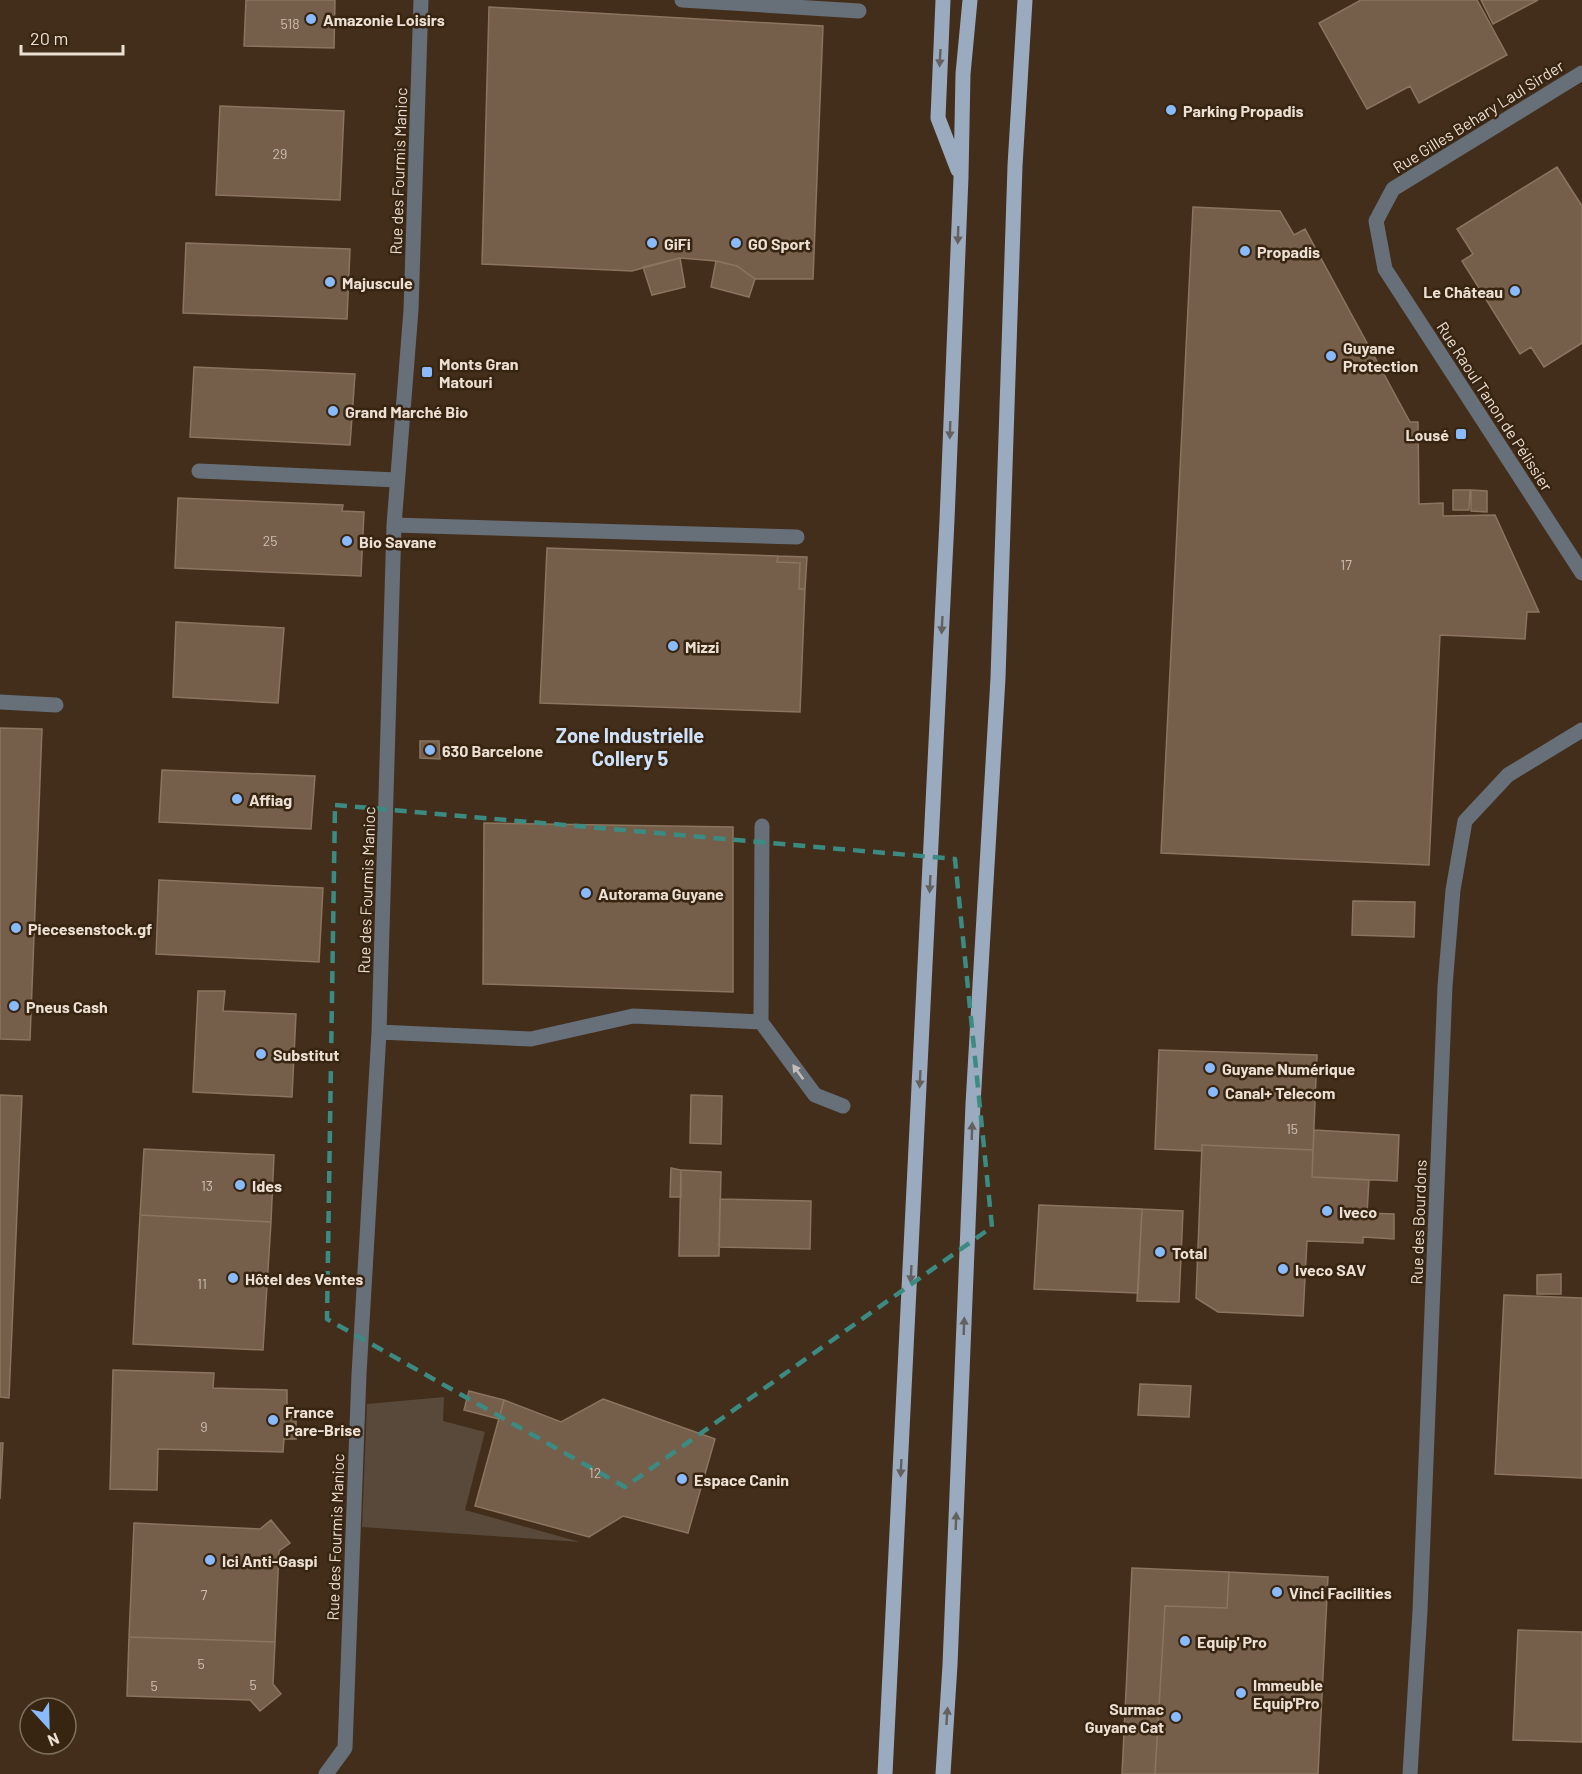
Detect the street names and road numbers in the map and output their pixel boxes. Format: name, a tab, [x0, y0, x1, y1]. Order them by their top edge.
street label: Rue Gilles Behary Laul Sirder	[1389, 55, 1567, 176]
street label: Rue des Fourmis Manioc	[386, 87, 410, 255]
street label: Rue Raoul Tanon de Pélissier	[1433, 318, 1557, 494]
street label: Rue des Fourmis Manioc	[354, 806, 378, 974]
street label: Rue des Bourdons	[1406, 1159, 1430, 1285]
street label: Rue des Fourmis Manioc	[323, 1453, 347, 1621]

